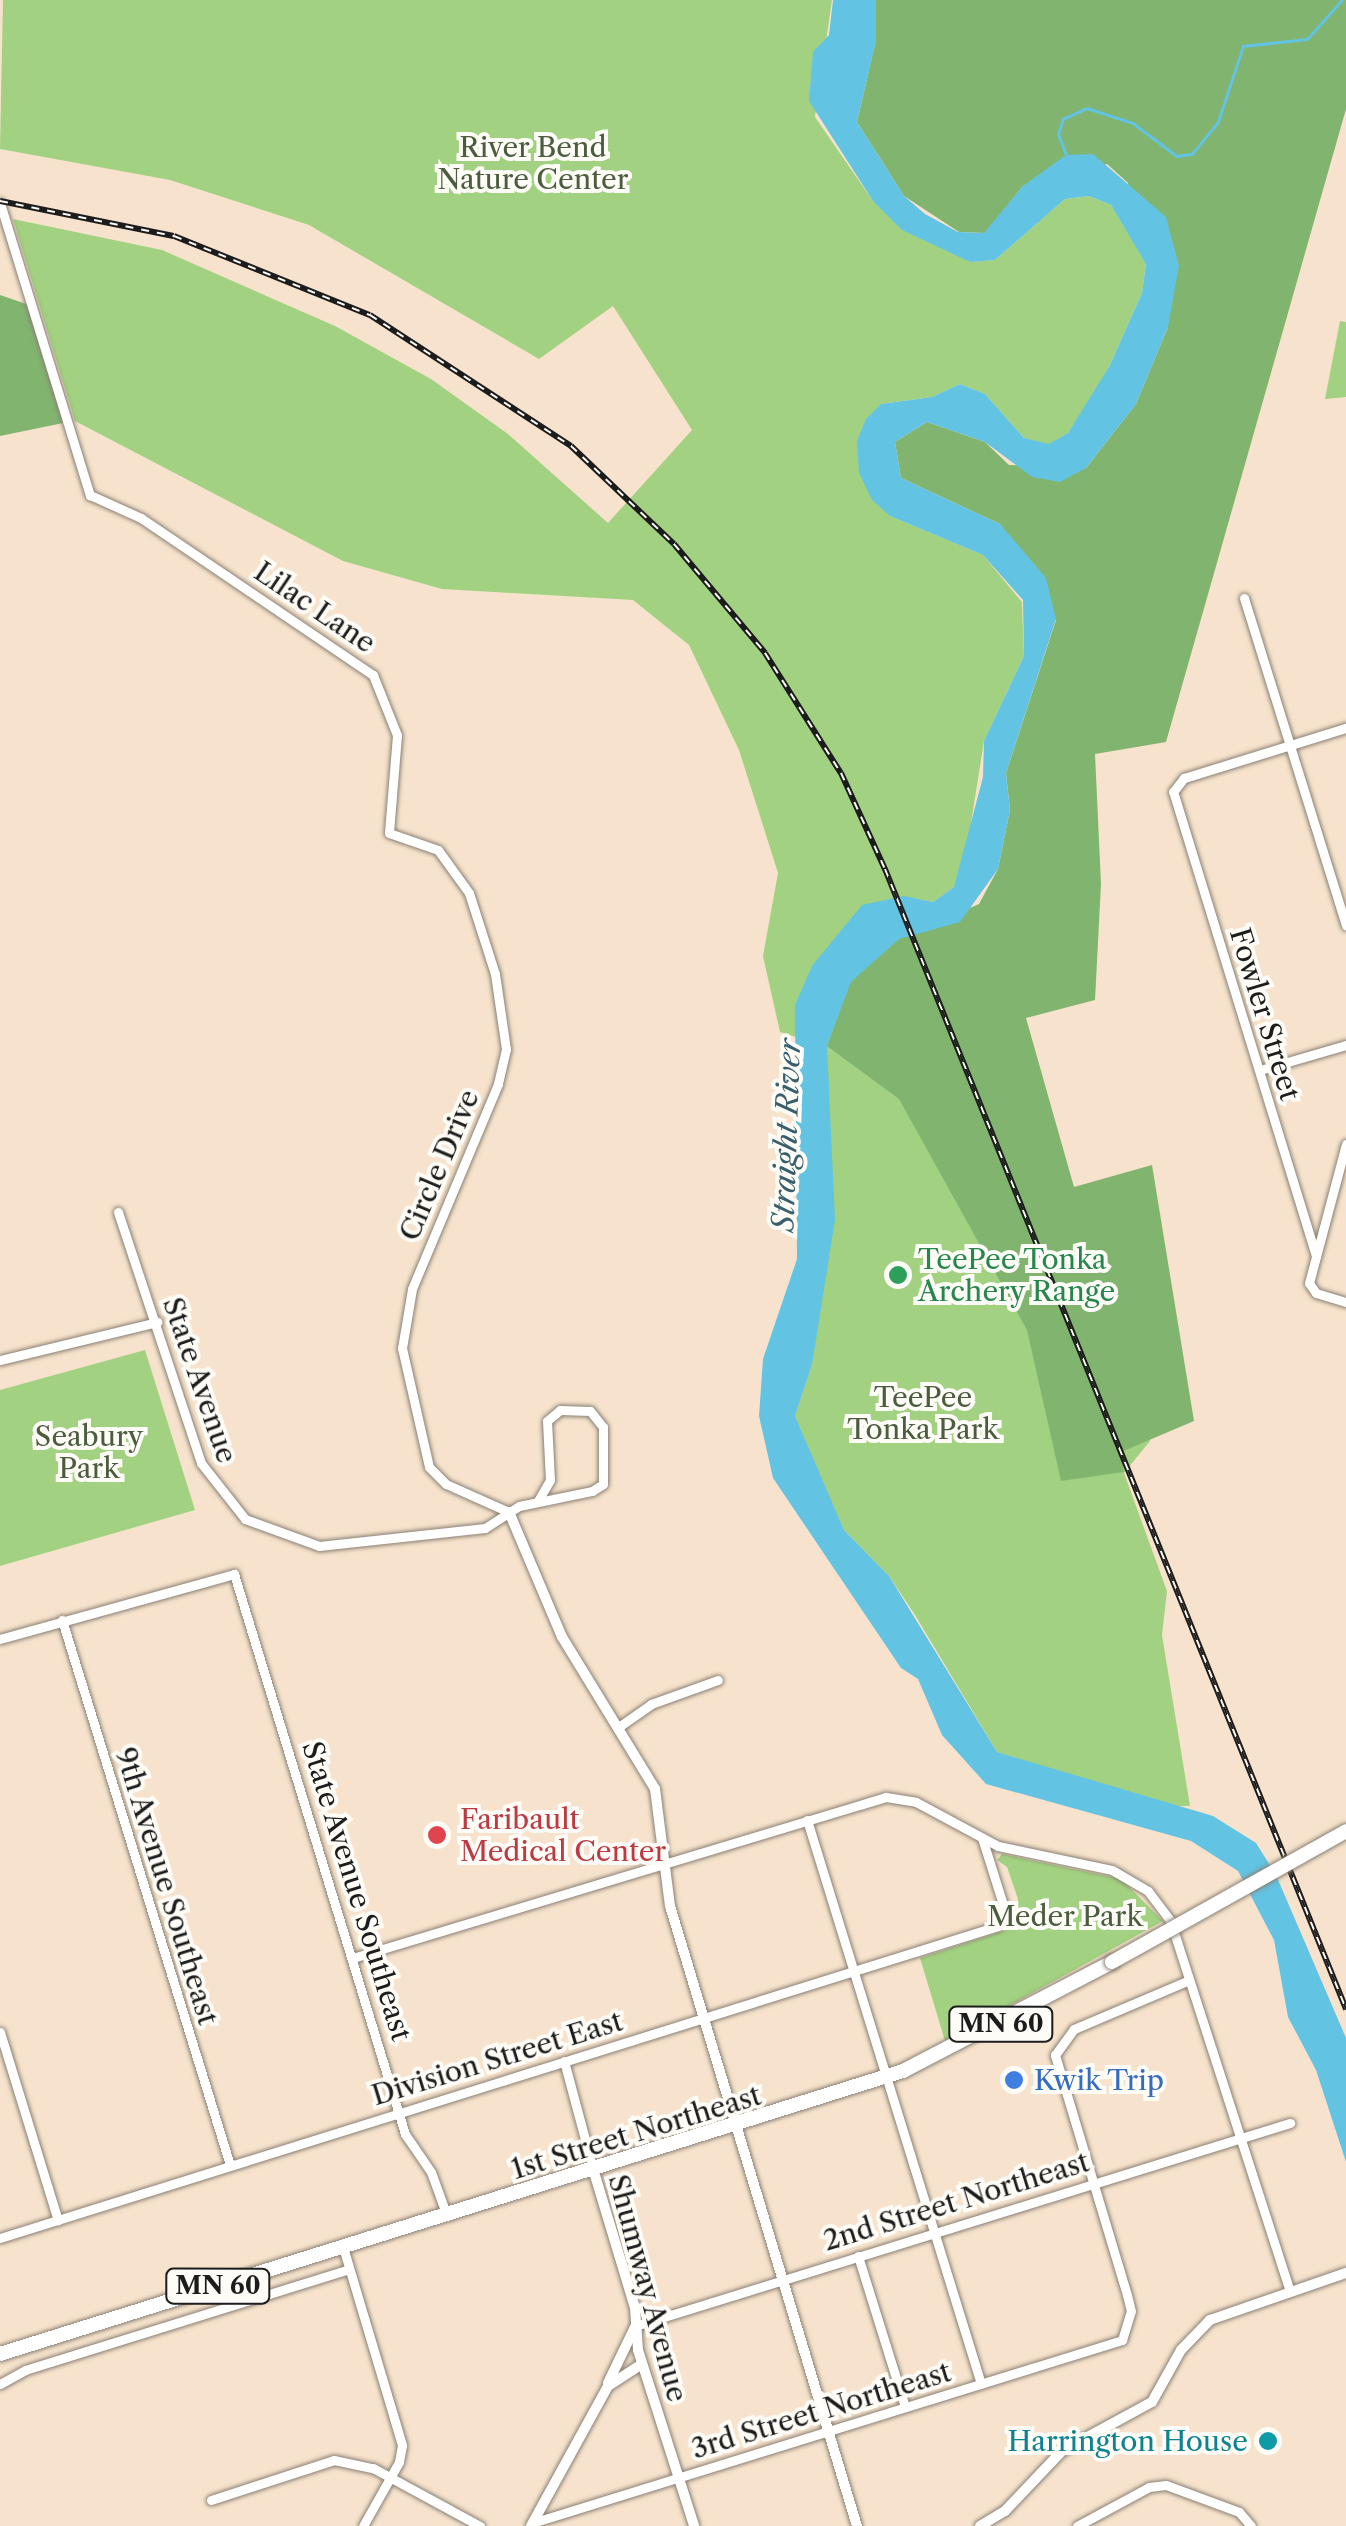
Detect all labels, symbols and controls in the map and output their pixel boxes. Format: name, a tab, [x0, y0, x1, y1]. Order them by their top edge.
park label: River Bend Nature Center	[437, 130, 629, 196]
street label: Lilac Lane	[248, 554, 382, 660]
street label: Fowler Street	[1223, 923, 1307, 1105]
water label: Straight River	[766, 1038, 808, 1232]
street label: Circle Drive	[392, 1085, 486, 1245]
place label: TeePee Tonka Archery Range	[918, 1242, 1116, 1308]
marker: TeePee Tonka Archery Range	[887, 1264, 909, 1286]
street label: State Avenue	[156, 1292, 244, 1468]
park label: TeePee Tonka Park	[847, 1380, 999, 1446]
park label: Seabury Park	[35, 1419, 143, 1485]
street label: State Avenue Southeast	[295, 1737, 419, 2045]
street label: 9th Avenue Southeast	[109, 1743, 225, 2029]
place label: Faribault Medical Center	[460, 1802, 666, 1868]
marker: Faribault Medical Center	[424, 1822, 450, 1848]
park label: Meder Park	[987, 1899, 1143, 1933]
street label: Division Street East	[368, 2004, 626, 2112]
road number: MN 60	[946, 2004, 1056, 2044]
place label: Kwik Trip	[1034, 2063, 1165, 2097]
marker: Kwik Trip	[1003, 2069, 1025, 2091]
street label: 1st Street Northeast	[507, 2078, 765, 2186]
street label: 2nd Street Northeast	[819, 2145, 1093, 2257]
street label: Shumway Avenue	[601, 2170, 695, 2406]
road number: MN 60	[163, 2266, 273, 2306]
street label: 3rd Street Northeast	[687, 2355, 955, 2465]
place label: Harrington House	[1007, 2424, 1248, 2458]
marker: Harrington House	[1257, 2430, 1279, 2452]

